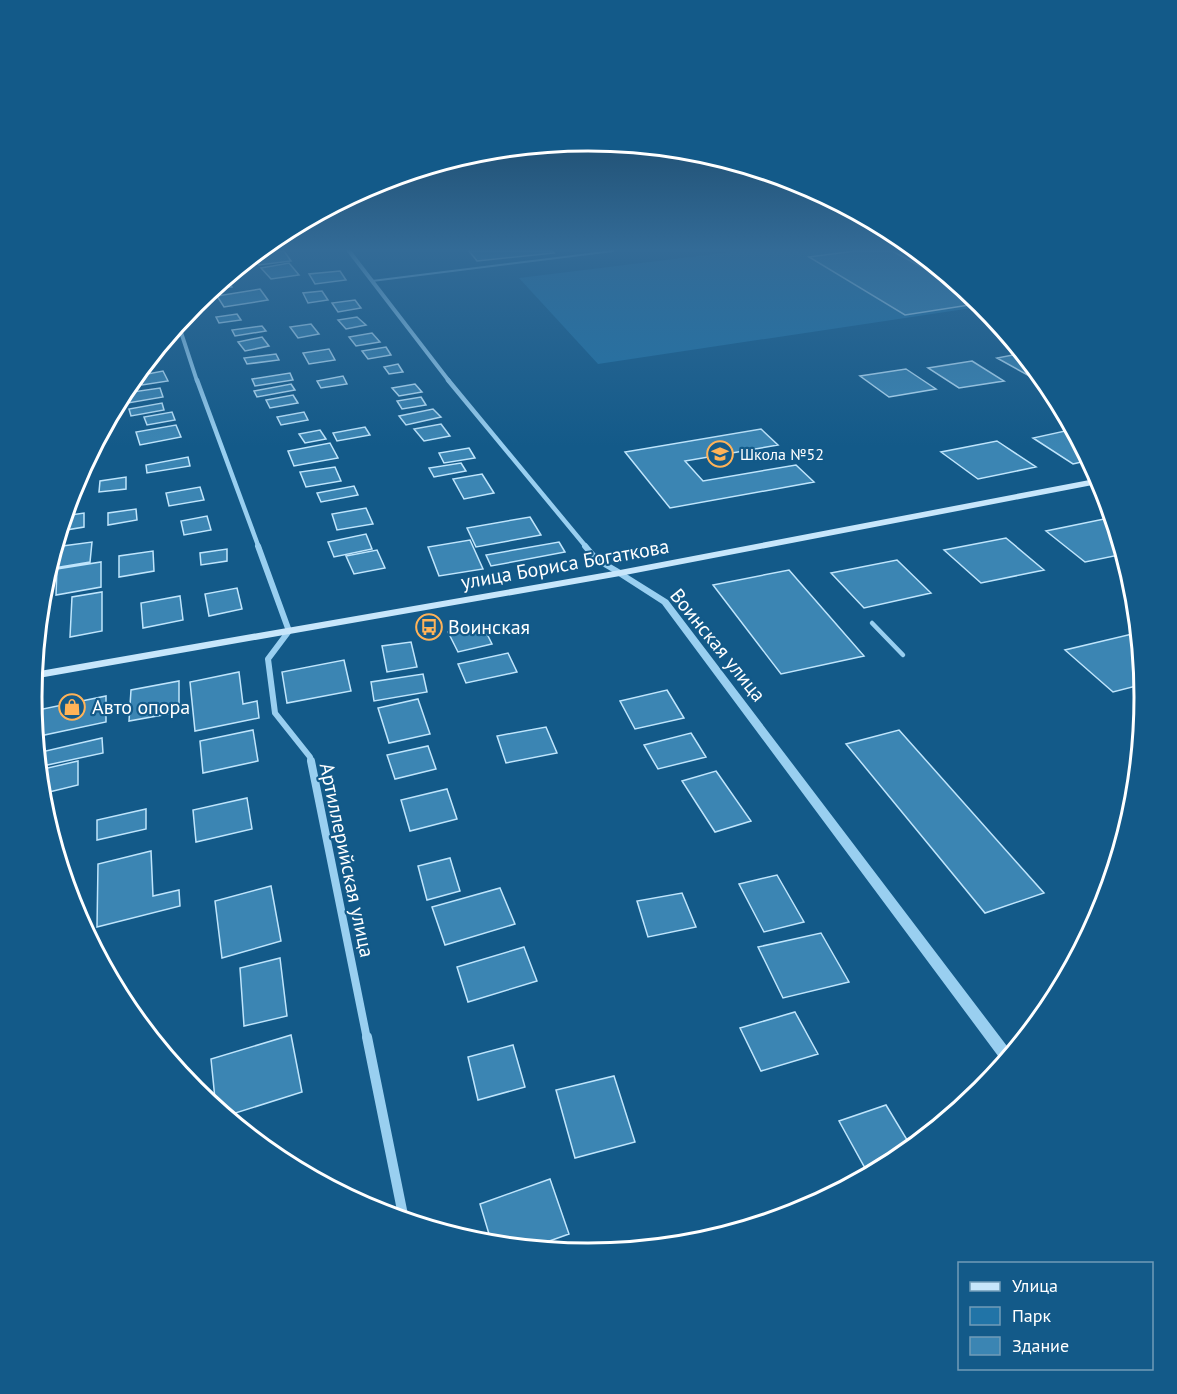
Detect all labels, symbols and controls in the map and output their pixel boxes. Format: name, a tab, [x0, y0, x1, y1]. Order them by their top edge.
school or university icon: Школа №52	[705, 439, 735, 469]
place label: Школа №52	[740, 444, 824, 464]
street label: улица Бориса Богаткова	[459, 533, 671, 595]
street label: Воинская улица	[664, 583, 772, 707]
bus stop icon: Воинская	[414, 612, 444, 642]
place label: Воинская	[448, 614, 530, 640]
shop icon: Авто опора	[57, 692, 87, 722]
place label: Авто опора	[92, 694, 190, 720]
street label: Артиллерийская улица	[314, 760, 380, 960]
legend	[958, 1262, 1153, 1370]
text: Улица	[1012, 1274, 1058, 1297]
text: Парк	[1012, 1304, 1052, 1327]
text: Здание	[1012, 1334, 1069, 1357]

